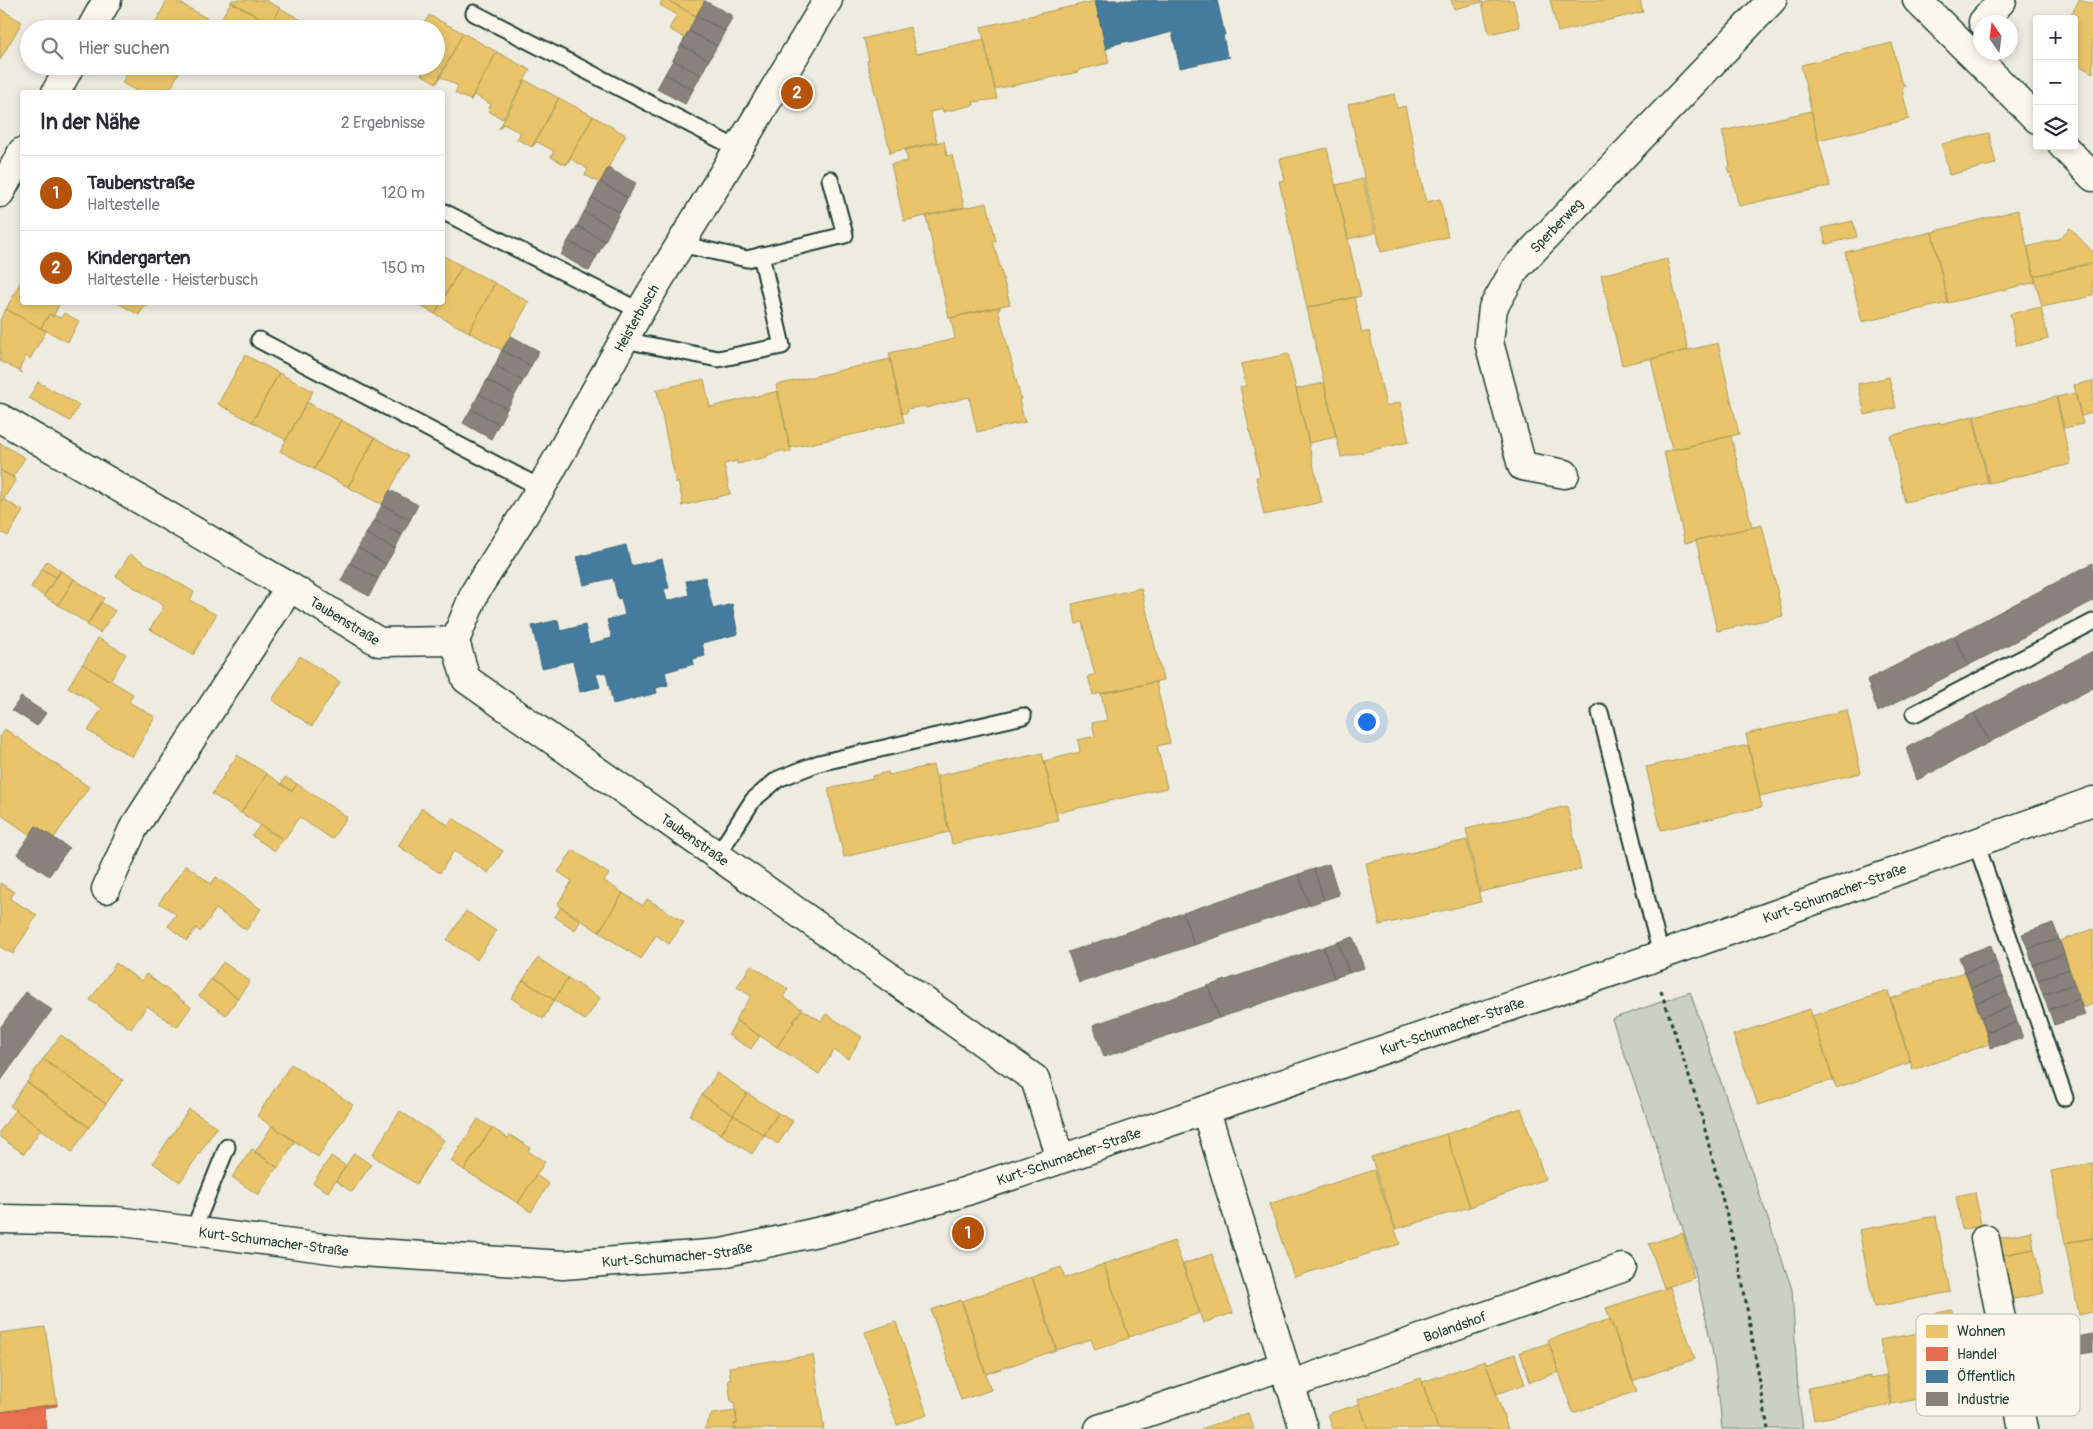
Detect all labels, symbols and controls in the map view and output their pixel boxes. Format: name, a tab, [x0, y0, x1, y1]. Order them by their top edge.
north arrow	[1973, 15, 2018, 60]
map controls	[2033, 15, 2078, 150]
button: +	[2033, 15, 2078, 60]
search box	[20, 20, 445, 75]
icon: search	[38, 34, 66, 62]
text: Hier suchen	[78, 36, 170, 60]
button: −	[2033, 60, 2078, 105]
pin: 2	[781, 74, 813, 112]
button: layers	[2033, 105, 2078, 150]
text: In der Nähe	[40, 109, 140, 136]
text: 2 Ergebnisse	[341, 113, 425, 133]
text: Taubenstraße	[87, 171, 195, 195]
text: 1	[53, 183, 59, 203]
text: 120 m	[381, 183, 425, 203]
text: Haltestelle	[87, 195, 160, 215]
street label: Sperberweg	[1527, 195, 1587, 257]
text: Kindergarten	[87, 246, 191, 270]
text: 2	[52, 258, 60, 278]
text: 150 m	[381, 258, 425, 278]
text: Haltestelle · Heisterbusch	[87, 270, 258, 290]
street label: Heisterbusch	[611, 281, 663, 355]
street label: Taubenstraße	[306, 593, 383, 649]
your location	[1354, 709, 1380, 735]
street label: Taubenstraße	[657, 810, 732, 870]
street label: Kurt-Schumacher-Straße	[1761, 860, 1909, 927]
street label: Kurt-Schumacher-Straße	[1378, 994, 1527, 1059]
street label: Kurt-Schumacher-Straße	[994, 1125, 1143, 1189]
pin: 1	[952, 1214, 984, 1252]
street label: Kurt-Schumacher-Straße	[198, 1224, 350, 1260]
street label: Kurt-Schumacher-Straße	[601, 1239, 754, 1271]
street label: Bolandshof	[1421, 1308, 1489, 1346]
legend	[1916, 1314, 2080, 1416]
text: Wohnen	[1957, 1323, 2006, 1340]
text: Handel	[1957, 1346, 1997, 1363]
text: Öffentlich	[1957, 1367, 2015, 1385]
text: Industrie	[1957, 1391, 2009, 1408]

